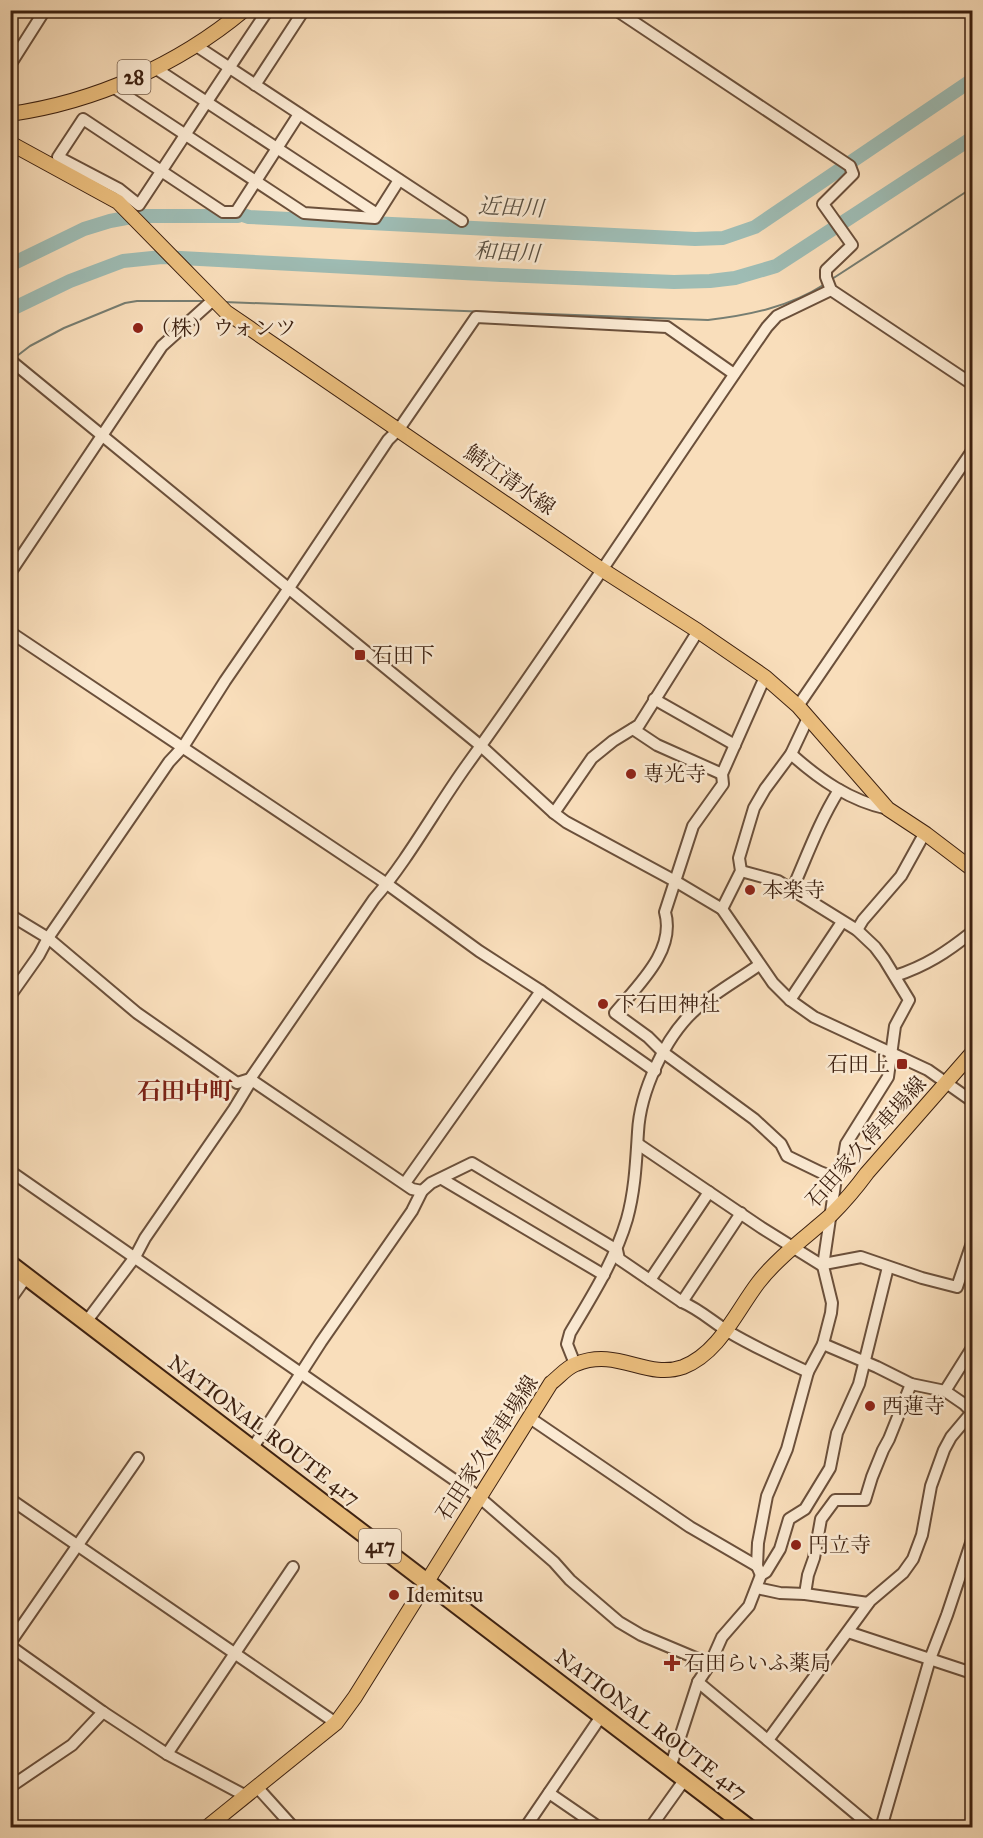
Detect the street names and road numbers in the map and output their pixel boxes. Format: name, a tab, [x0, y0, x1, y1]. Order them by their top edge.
road number: 28	[118, 60, 150, 94]
street label: 鯖江清水線	[460, 439, 560, 521]
street label: 石田家久停車場線	[800, 1071, 932, 1213]
street label: NATIONAL ROUTE 417	[163, 1349, 365, 1511]
street label: 石田家久停車場線	[430, 1370, 544, 1526]
road number: 417	[359, 1529, 401, 1563]
street label: NATIONAL ROUTE 417	[550, 1643, 752, 1805]

